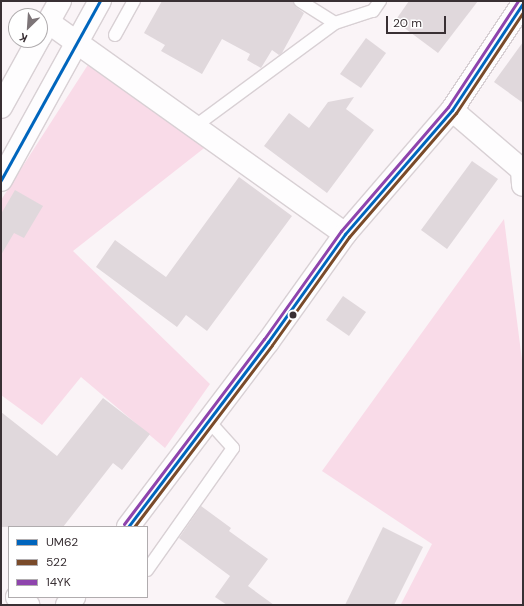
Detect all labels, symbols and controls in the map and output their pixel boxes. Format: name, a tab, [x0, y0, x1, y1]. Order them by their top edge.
north arrow	[8, 8, 48, 48]
scale bar	[388, 8, 448, 34]
text: 20 m	[393, 15, 422, 31]
text: K	[17, 30, 30, 46]
unlabelled marker	[288, 310, 298, 320]
legend	[8, 526, 148, 598]
text: UM62	[46, 534, 78, 550]
text: 522	[46, 554, 67, 570]
text: 14YK	[46, 574, 71, 590]

